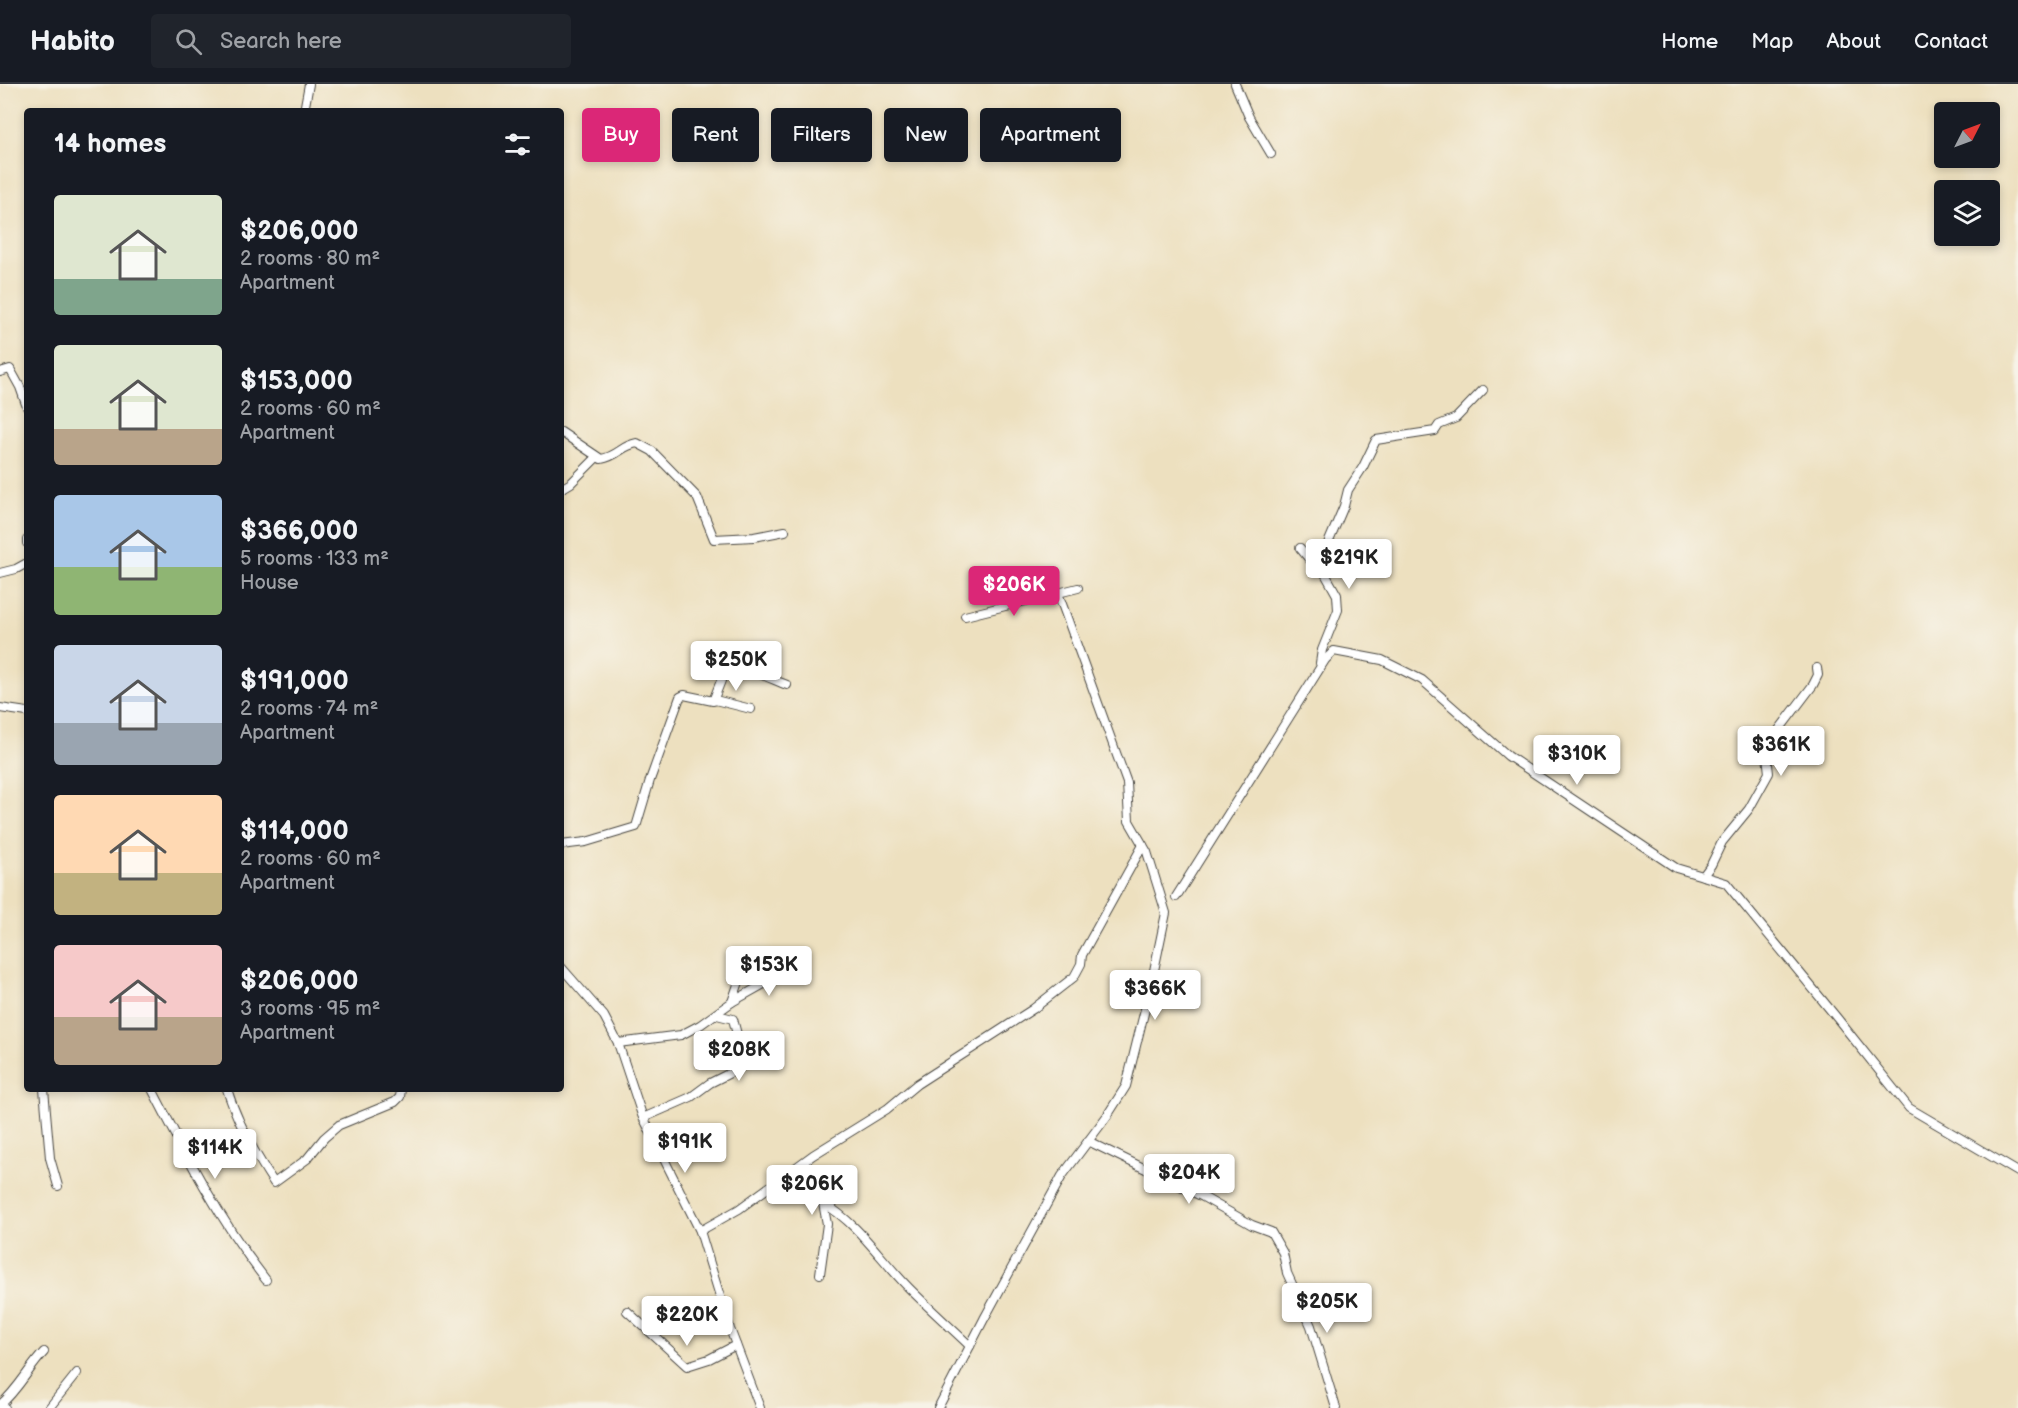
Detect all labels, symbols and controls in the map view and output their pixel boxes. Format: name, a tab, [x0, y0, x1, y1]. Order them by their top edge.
search box	[151, 14, 571, 68]
text: Habito	[30, 25, 115, 58]
icon: search	[172, 25, 205, 58]
text: Search here	[220, 28, 342, 55]
text: Home	[1661, 29, 1718, 54]
text: Map	[1751, 29, 1793, 54]
text: About	[1826, 29, 1881, 54]
text: Contact	[1914, 29, 1988, 54]
north arrow	[1934, 102, 2000, 168]
map controls	[1934, 102, 2000, 246]
chip: Buy	[582, 108, 660, 162]
chip: Rent	[672, 108, 759, 162]
chip: Filters	[771, 108, 872, 162]
chip: New	[884, 108, 968, 162]
chip: Apartment	[980, 108, 1121, 162]
icon: filters	[501, 128, 534, 161]
text: 14 homes	[54, 129, 166, 160]
button: layers	[1934, 180, 2000, 246]
text: $206,000	[240, 216, 359, 247]
icon: home	[102, 219, 174, 291]
text: 2 rooms · 80 m²	[240, 247, 380, 271]
text: Apartment	[240, 271, 335, 295]
text: $153,000	[240, 366, 353, 397]
icon: home	[102, 369, 174, 441]
text: 2 rooms · 60 m²	[240, 397, 381, 421]
text: Apartment	[240, 421, 335, 445]
text: $366,000	[240, 516, 358, 547]
icon: home	[102, 519, 174, 591]
pin: $219K	[1307, 539, 1391, 590]
text: $219K	[1320, 546, 1378, 570]
text: 5 rooms · 133 m²	[240, 547, 389, 571]
pin: $206K	[972, 566, 1056, 617]
text: House	[240, 571, 299, 595]
text: $206K	[983, 573, 1045, 597]
pin: $250K	[694, 641, 778, 692]
text: $250K	[705, 648, 767, 672]
text: $191,000	[240, 666, 349, 697]
icon: home	[102, 669, 174, 741]
text: 2 rooms · 74 m²	[240, 697, 378, 721]
text: Apartment	[240, 721, 335, 745]
pin: $361K	[1739, 726, 1823, 777]
text: $361K	[1752, 733, 1811, 757]
pin: $310K	[1535, 735, 1619, 786]
text: $310K	[1547, 742, 1607, 766]
text: $114,000	[240, 816, 349, 847]
icon: home	[102, 819, 174, 891]
text: 2 rooms · 60 m²	[240, 847, 381, 871]
text: Apartment	[240, 871, 335, 895]
pin: $153K	[727, 946, 811, 997]
text: $153K	[740, 953, 798, 977]
text: $206,000	[240, 966, 359, 997]
icon: home	[102, 969, 174, 1041]
pin: $366K	[1113, 970, 1197, 1021]
text: $366K	[1124, 977, 1186, 1001]
text: 3 rooms · 95 m²	[240, 997, 380, 1021]
text: Apartment	[240, 1021, 335, 1045]
pin: $208K	[697, 1031, 781, 1082]
text: $208K	[708, 1038, 770, 1062]
pin: $191K	[643, 1123, 727, 1174]
pin: $114K	[173, 1129, 257, 1180]
text: $191K	[657, 1130, 713, 1154]
text: $114K	[187, 1136, 243, 1160]
pin: $204K	[1147, 1154, 1231, 1205]
text: $204K	[1158, 1161, 1220, 1185]
pin: $206K	[770, 1165, 854, 1216]
text: $206K	[781, 1172, 843, 1196]
pin: $205K	[1285, 1283, 1369, 1334]
text: $205K	[1296, 1290, 1358, 1314]
pin: $220K	[645, 1296, 729, 1347]
text: $220K	[656, 1303, 718, 1327]

